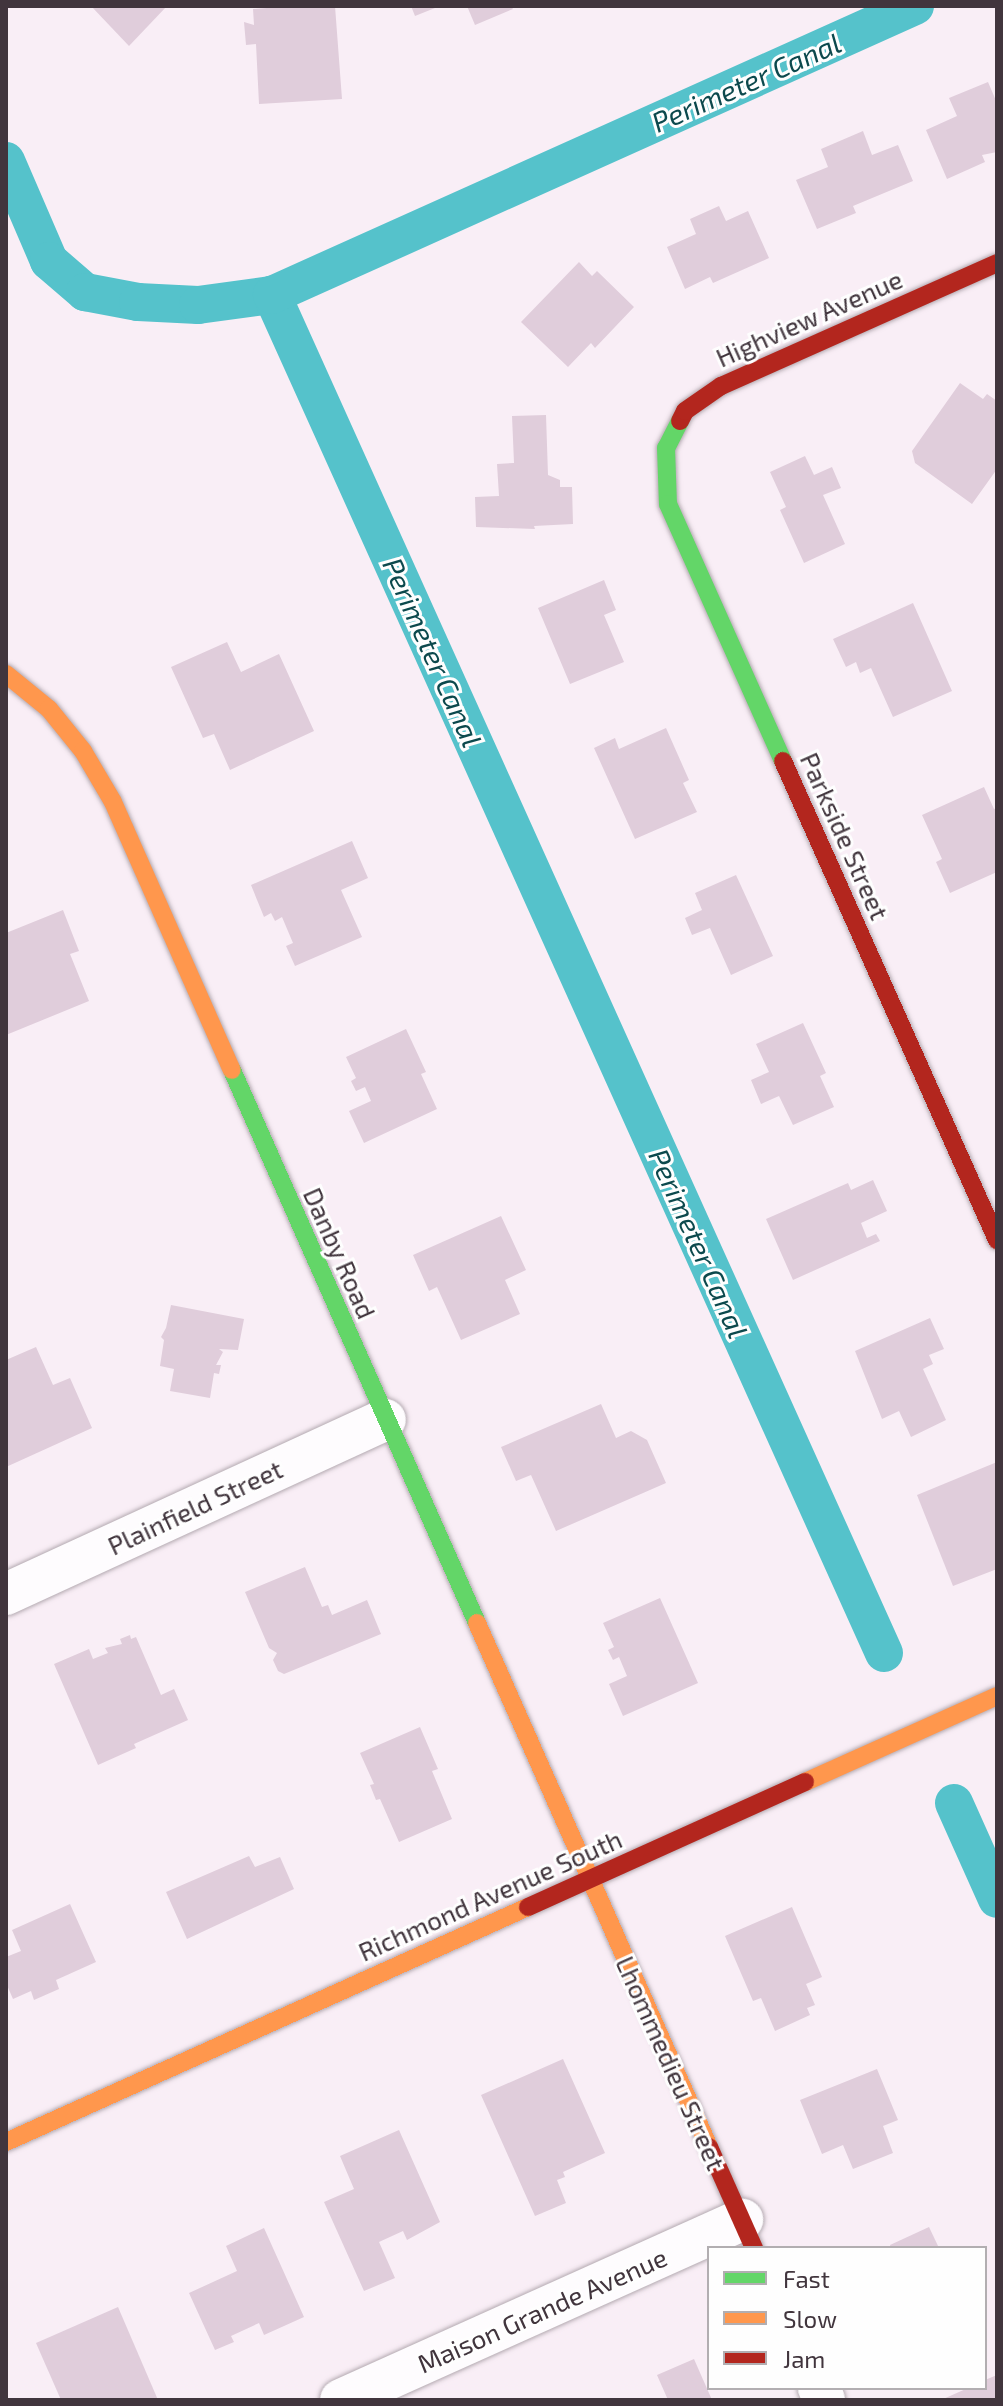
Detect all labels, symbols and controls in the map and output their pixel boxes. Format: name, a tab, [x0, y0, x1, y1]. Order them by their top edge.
water label: Perimeter Canal	[646, 25, 846, 139]
street label: Highview Avenue	[710, 263, 908, 373]
water label: Perimeter Canal	[376, 552, 490, 752]
street label: Parkside Street	[794, 748, 896, 924]
water label: Perimeter Canal	[642, 1143, 756, 1343]
street label: Danby Road	[297, 1182, 383, 1324]
street label: Plainfield Street	[103, 1453, 287, 1561]
street label: Richmond Avenue South	[353, 1823, 627, 1967]
street label: Lhommedieu Street	[610, 1951, 732, 2175]
street label: Maison Grande Avenue	[412, 2241, 672, 2379]
legend	[707, 2246, 987, 2390]
text: Fast	[783, 2264, 830, 2293]
text: Slow	[783, 2304, 837, 2333]
text: Jam	[783, 2344, 825, 2373]

